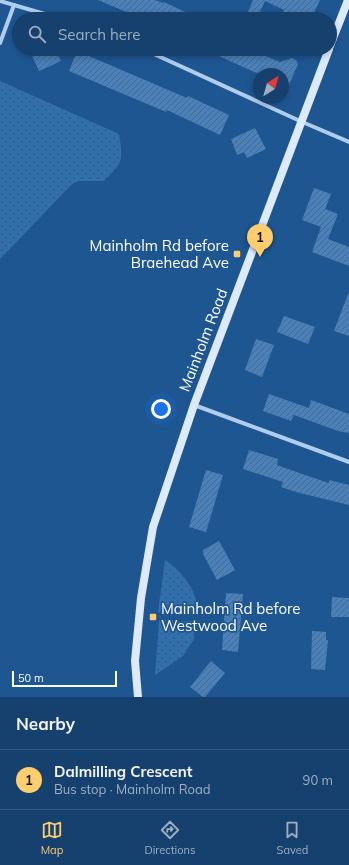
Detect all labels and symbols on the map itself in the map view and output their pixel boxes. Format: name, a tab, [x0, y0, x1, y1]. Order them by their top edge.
north arrow	[253, 68, 289, 104]
pin: 1	[247, 224, 273, 257]
place label: Mainholm Rd before Braehead Ave	[90, 236, 229, 272]
marker: Mainholm Rd before Braehead Ave	[232, 249, 242, 259]
street label: Mainholm Road	[175, 286, 231, 394]
your location	[151, 399, 171, 419]
place label: Mainholm Rd before Westwood Ave	[161, 599, 300, 635]
marker: Mainholm Rd before Westwood Ave	[148, 612, 158, 622]
scale bar	[12, 669, 117, 688]

